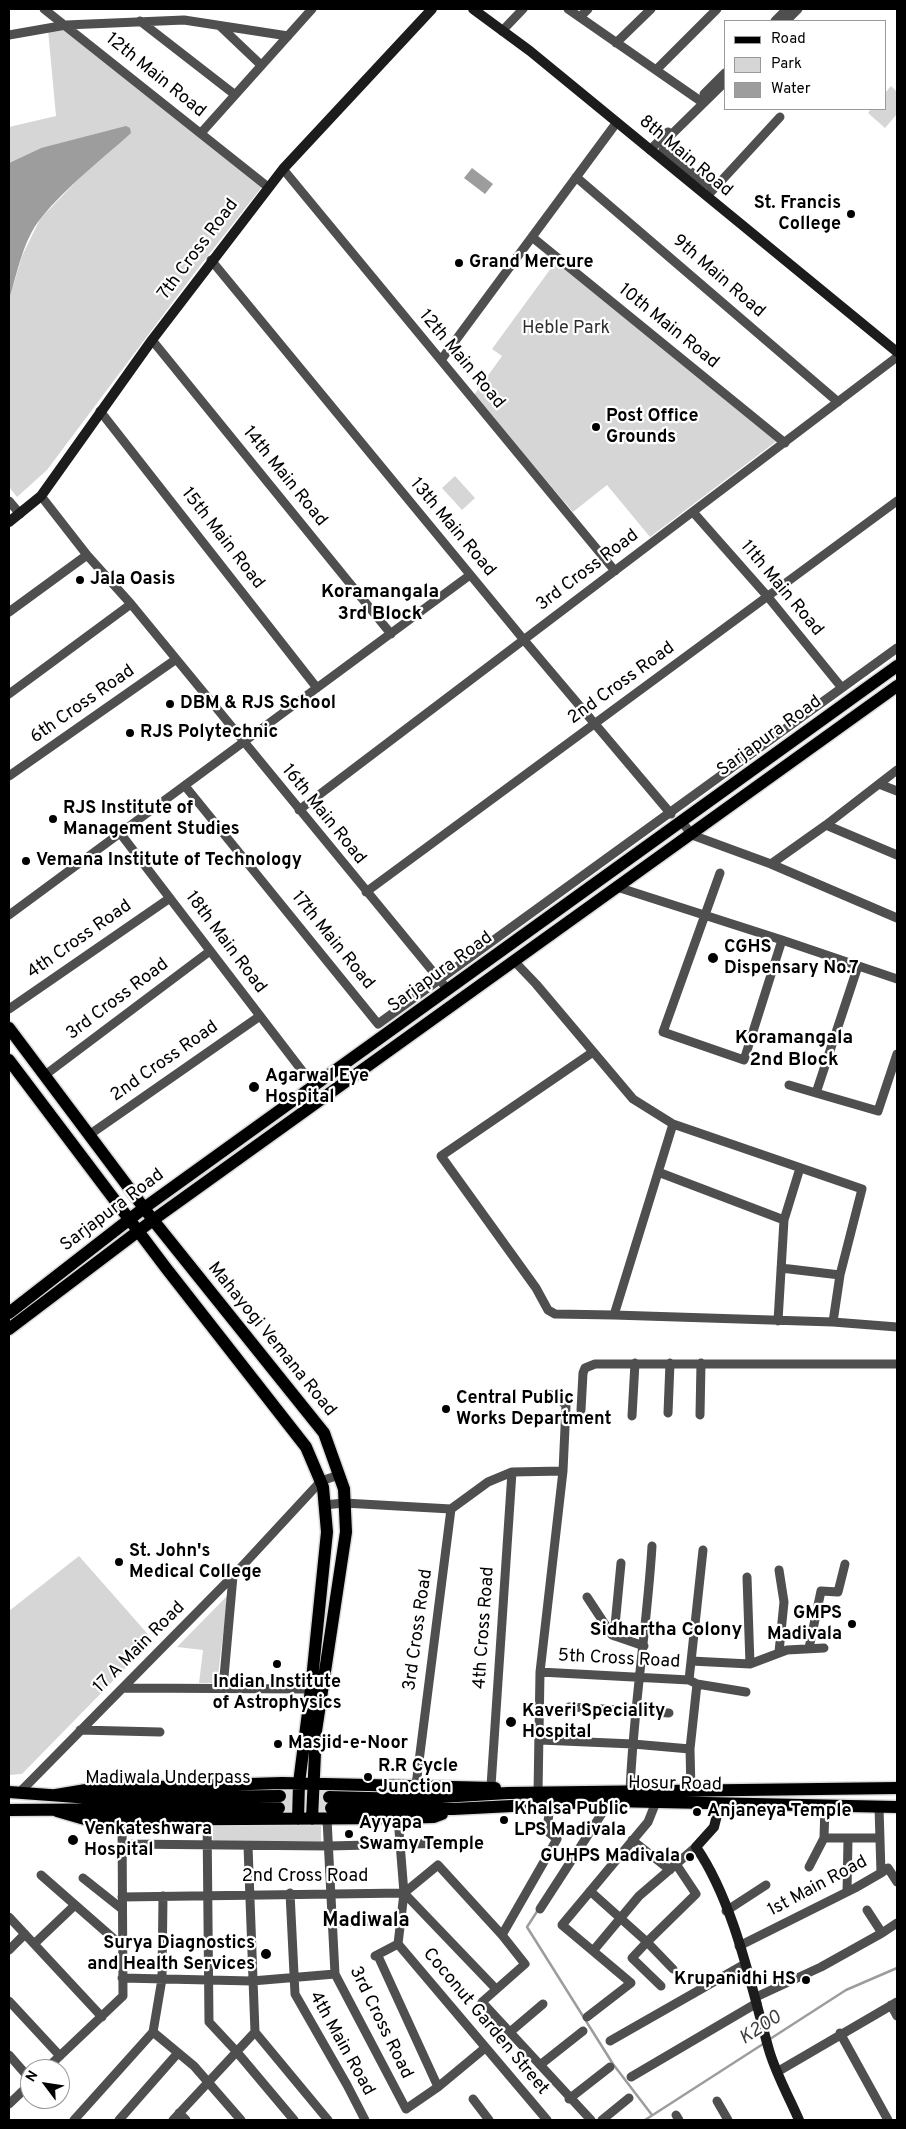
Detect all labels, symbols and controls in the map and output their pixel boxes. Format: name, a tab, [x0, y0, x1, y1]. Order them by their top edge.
legend	[724, 20, 886, 110]
street label: 12th Main Road	[101, 29, 209, 123]
text: Road	[771, 30, 806, 49]
text: Park	[771, 55, 802, 74]
text: Water	[771, 80, 810, 99]
street label: 8th Main Road	[634, 112, 736, 202]
place label: St. Francis College	[754, 193, 841, 235]
street label: 7th Cross Road	[154, 195, 244, 305]
marker: St. Francis College	[845, 208, 857, 220]
street label: 9th Main Road	[667, 231, 769, 323]
place label: Grand Mercure	[469, 252, 593, 274]
marker: Grand Mercure	[453, 257, 465, 269]
street label: 10th Main Road	[613, 280, 723, 374]
street label: 12th Main Road	[413, 306, 509, 414]
park label: Heble Park	[522, 318, 610, 340]
place label: Post Office Grounds	[606, 406, 699, 448]
marker: Post Office Grounds	[590, 421, 602, 433]
street label: 14th Main Road	[237, 423, 331, 531]
street label: 13th Main Road	[405, 474, 499, 582]
street label: 15th Main Road	[176, 484, 268, 594]
street label: 3rd Cross Road	[533, 525, 643, 617]
street label: 11th Main Road	[735, 537, 827, 641]
place label: Jala Oasis	[90, 569, 175, 591]
marker: Jala Oasis	[74, 574, 86, 586]
district label: Koramangala 3rd Block	[321, 582, 439, 626]
street label: 2nd Cross Road	[564, 638, 680, 730]
street label: 6th Cross Road	[27, 661, 139, 749]
street label: Sarjapura Road	[713, 692, 827, 782]
place label: DBM & RJS School	[180, 693, 336, 715]
marker: DBM & RJS School	[164, 698, 176, 710]
place label: RJS Polytechnic	[140, 722, 278, 744]
marker: RJS Polytechnic	[124, 727, 136, 739]
street label: 16th Main Road	[276, 761, 370, 869]
place label: RJS Institute of Management Studies	[63, 798, 240, 841]
marker: RJS Institute of Management Studies	[47, 813, 59, 825]
place label: Vemana Institute of Technology	[36, 850, 302, 872]
marker: Vemana Institute of Technology	[20, 855, 32, 867]
street label: 17th Main Road	[286, 887, 378, 995]
street label: 18th Main Road	[180, 888, 270, 998]
street label: 4th Cross Road	[23, 896, 137, 984]
street label: Sarjapura Road	[384, 928, 498, 1018]
place label: CGHS Dispensary No.7	[724, 937, 859, 980]
marker: CGHS Dispensary No.7	[706, 951, 720, 965]
street label: 3rd Cross Road	[63, 954, 173, 1046]
street label: 2nd Cross Road	[107, 1017, 223, 1107]
district label: Koramangala 2nd Block	[735, 1028, 853, 1072]
place label: Agarwal Eye Hospital	[265, 1066, 369, 1108]
marker: Agarwal Eye Hospital	[247, 1080, 261, 1094]
street label: Sarjapura Road	[57, 1165, 169, 1257]
street label: Mahayogi Vemana Road	[202, 1258, 340, 1422]
place label: Central Public Works Department	[456, 1388, 611, 1430]
marker: Central Public Works Department	[440, 1403, 452, 1415]
place label: St. John's Medical College	[129, 1541, 262, 1584]
marker: St. John's Medical College	[113, 1556, 125, 1568]
street label: 4th Cross Road	[470, 1566, 500, 1690]
street label: 3rd Cross Road	[400, 1568, 438, 1692]
street label: 17 A Main Road	[90, 1598, 190, 1698]
place label: GMPS Madivala	[767, 1603, 842, 1646]
marker: GMPS Madivala	[846, 1618, 858, 1630]
district label: Sidhartha Colony	[590, 1620, 742, 1642]
street label: 5th Cross Road	[557, 1646, 681, 1674]
marker: Indian Institute of Astrophysics	[271, 1658, 283, 1670]
place label: Indian Institute of Astrophysics	[212, 1672, 342, 1715]
place label: Kaveri Speciality Hospital	[522, 1701, 665, 1744]
marker: Kaveri Speciality Hospital	[504, 1715, 518, 1729]
place label: Masjid-e-Noor	[288, 1733, 408, 1755]
marker: Masjid-e-Noor	[272, 1738, 284, 1750]
place label: R.R Cycle Junction	[378, 1756, 458, 1798]
street label: Madiwala Underpass	[85, 1768, 251, 1790]
marker: R.R Cycle Junction	[362, 1771, 374, 1783]
street label: Hosur Road	[628, 1773, 722, 1797]
place label: Khalsa Public LPS Madivala	[514, 1799, 629, 1842]
place label: Anjaneya Temple	[707, 1801, 851, 1823]
marker: Anjaneya Temple	[691, 1806, 703, 1818]
place label: Ayyapa Swamy Temple	[359, 1813, 484, 1856]
marker: Khalsa Public LPS Madivala	[498, 1814, 510, 1826]
place label: Venkateshwara Hospital	[84, 1819, 212, 1862]
marker: Ayyapa Swamy Temple	[343, 1828, 355, 1840]
marker: Venkateshwara Hospital	[66, 1833, 80, 1847]
place label: GUHPS Madivala	[540, 1846, 680, 1868]
marker: GUHPS Madivala	[684, 1851, 696, 1863]
street label: 1st Main Road	[765, 1852, 871, 1922]
street label: 2nd Cross Road	[242, 1866, 368, 1888]
district label: Madiwala	[322, 1910, 410, 1934]
place label: Surya Diagnostics and Health Services	[87, 1933, 255, 1976]
street label: Coconut Garden Street	[417, 1944, 553, 2100]
marker: Surya Diagnostics and Health Services	[259, 1947, 273, 1961]
street label: 3rd Cross Road	[343, 1963, 417, 2083]
place label: Krupanidhi HS	[674, 1969, 796, 1991]
marker: Krupanidhi HS	[800, 1974, 812, 1986]
street label: 4th Main Road	[303, 1988, 379, 2100]
water label: K200	[736, 2007, 786, 2051]
north arrow	[20, 2059, 70, 2109]
text: N	[23, 2068, 42, 2085]

